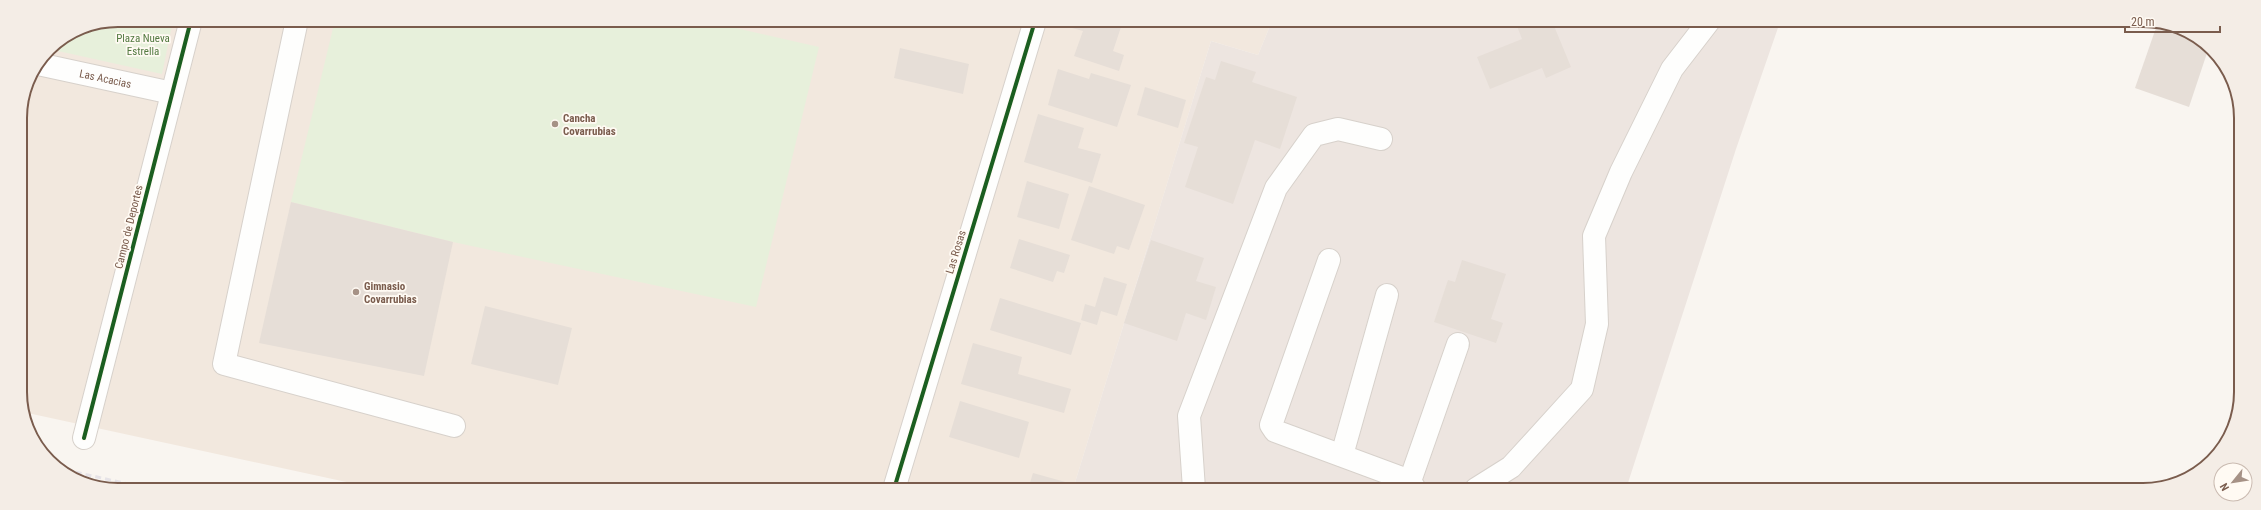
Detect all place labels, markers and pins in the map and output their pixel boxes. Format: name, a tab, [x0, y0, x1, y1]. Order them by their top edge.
place label: Cancha Covarrubias	[563, 112, 616, 138]
marker: Cancha Covarrubias	[550, 119, 560, 129]
place label: Gimnasio Covarrubias	[364, 280, 417, 306]
marker: Gimnasio Covarrubias	[351, 287, 361, 297]

